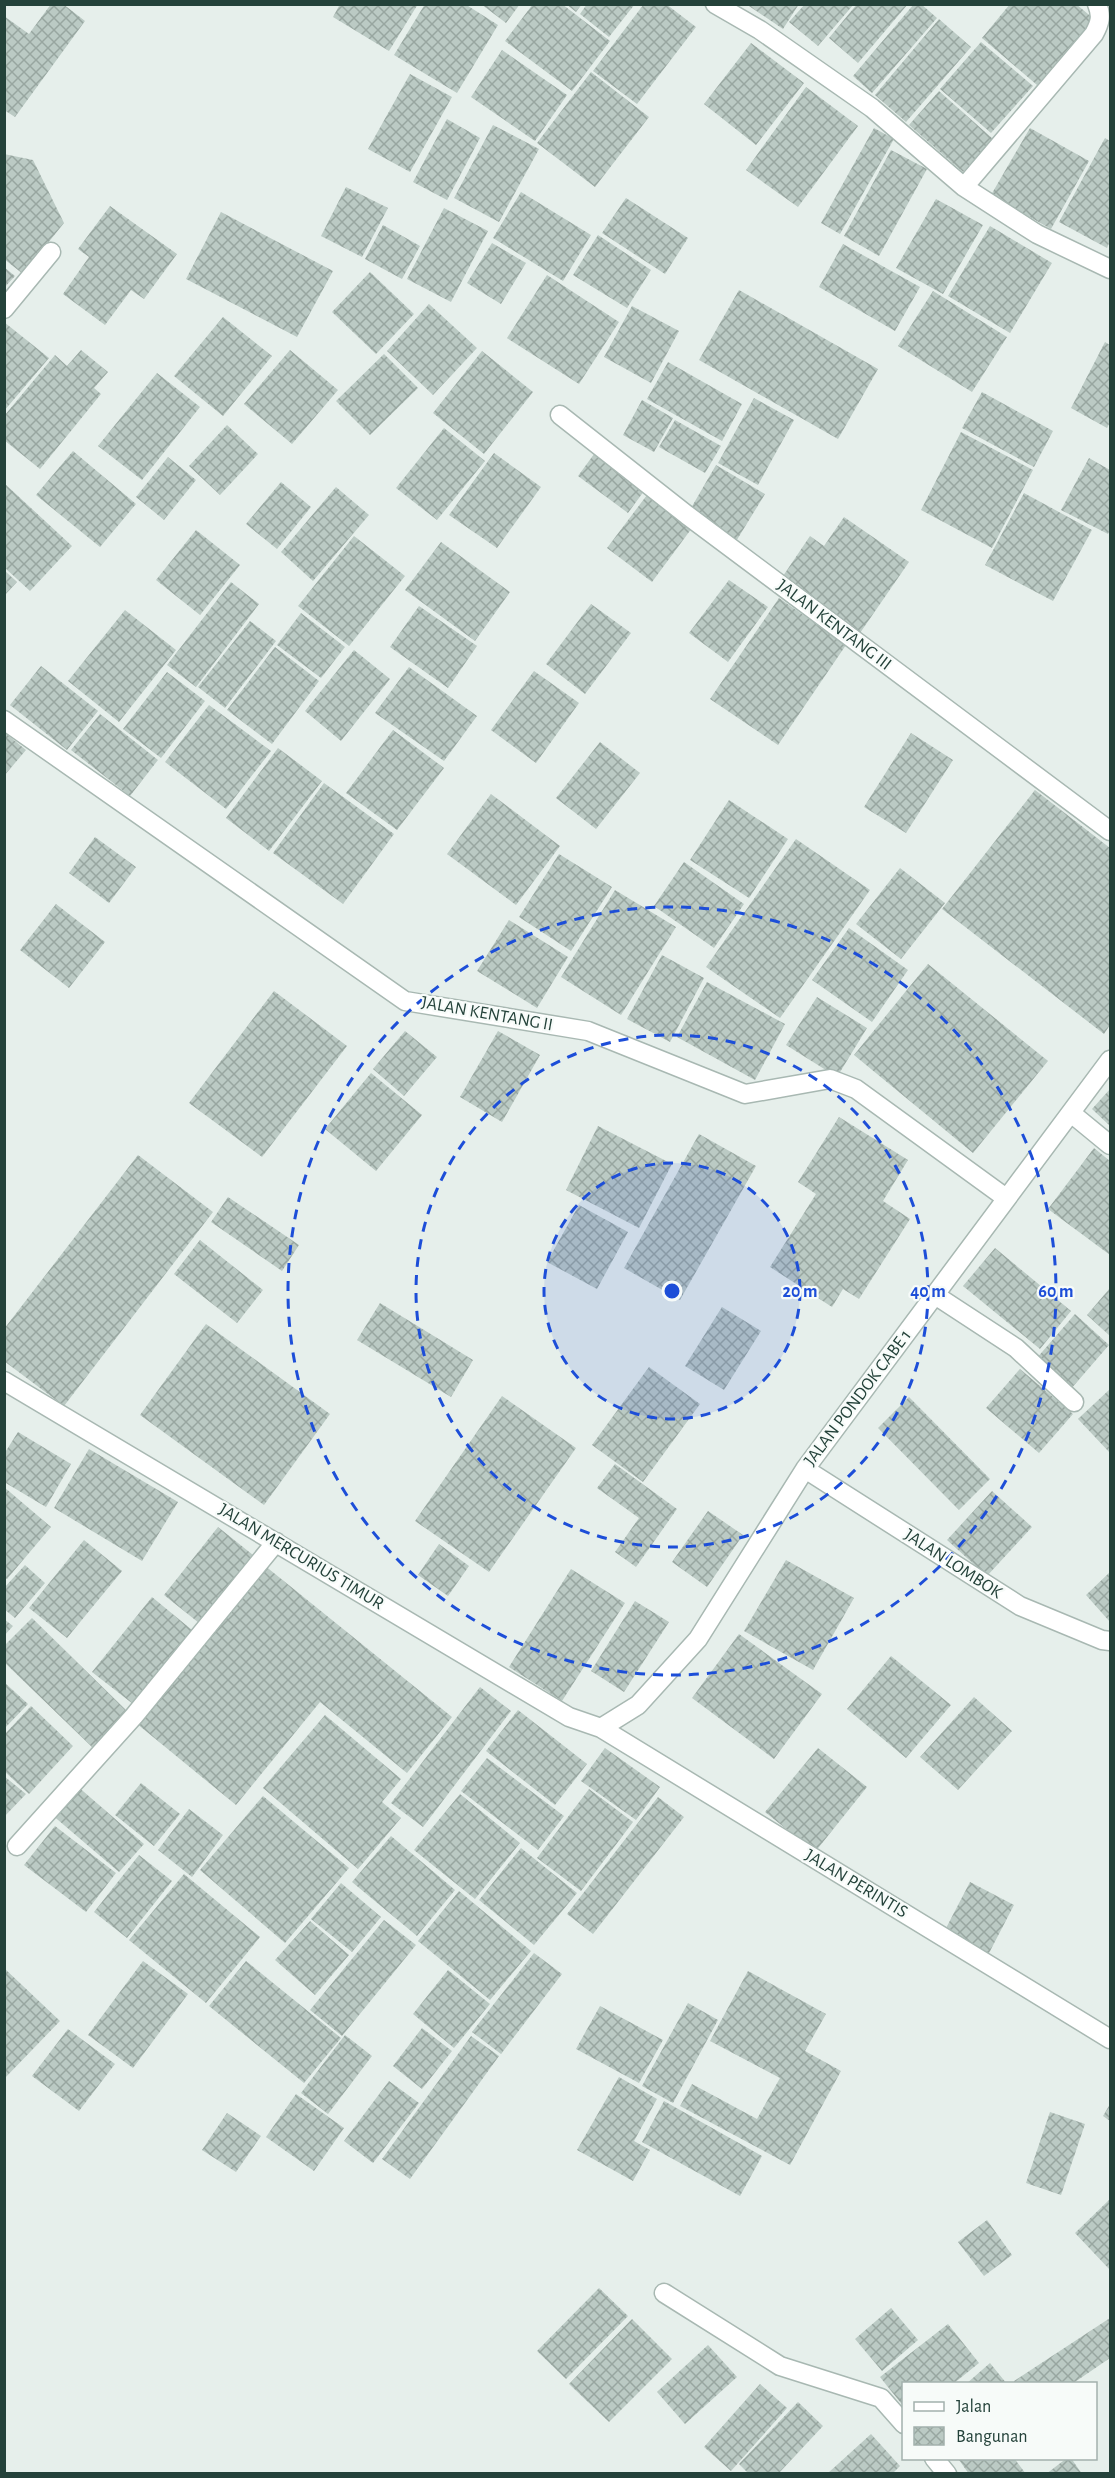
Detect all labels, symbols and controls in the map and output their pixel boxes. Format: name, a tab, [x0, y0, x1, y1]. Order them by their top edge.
street label: JALAN KENTANG III	[773, 576, 895, 674]
street label: JALAN KENTANG II	[420, 994, 554, 1034]
centre of rings	[662, 1281, 682, 1301]
text: 20 m	[782, 1283, 818, 1301]
text: 40 m	[910, 1283, 946, 1301]
text: 60 m	[1038, 1283, 1074, 1301]
street label: JALAN PONDOK CABE 1	[801, 1327, 915, 1469]
street label: JALAN MERCURIUS TIMUR	[215, 1501, 387, 1613]
street label: JALAN LOMBOK	[901, 1526, 1005, 1602]
street label: JALAN PERINTIS	[802, 1846, 910, 1922]
legend	[902, 2382, 1097, 2460]
text: Jalan	[956, 2398, 991, 2416]
text: Bangunan	[956, 2428, 1028, 2446]

